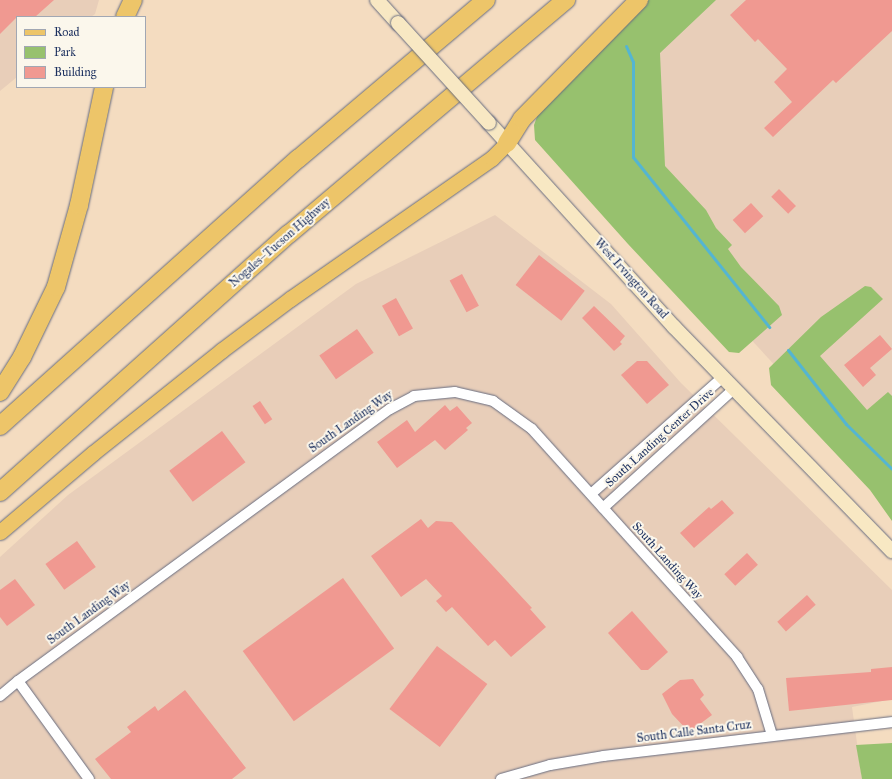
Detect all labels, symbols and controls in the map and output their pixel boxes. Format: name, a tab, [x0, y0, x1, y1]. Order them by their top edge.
legend	[16, 16, 146, 88]
text: Road	[54, 25, 80, 39]
text: Park	[54, 45, 76, 59]
text: Building	[54, 65, 96, 79]
street label: Nogales–Tucson Highway	[227, 195, 333, 291]
street label: West Irvington Road	[591, 236, 671, 322]
street label: South Landing Center Drive	[603, 385, 717, 491]
street label: South Landing Way	[306, 388, 396, 456]
street label: South Landing Way	[629, 520, 705, 602]
street label: South Landing Way	[45, 578, 133, 648]
street label: South Calle Santa Cruz	[636, 718, 752, 746]

